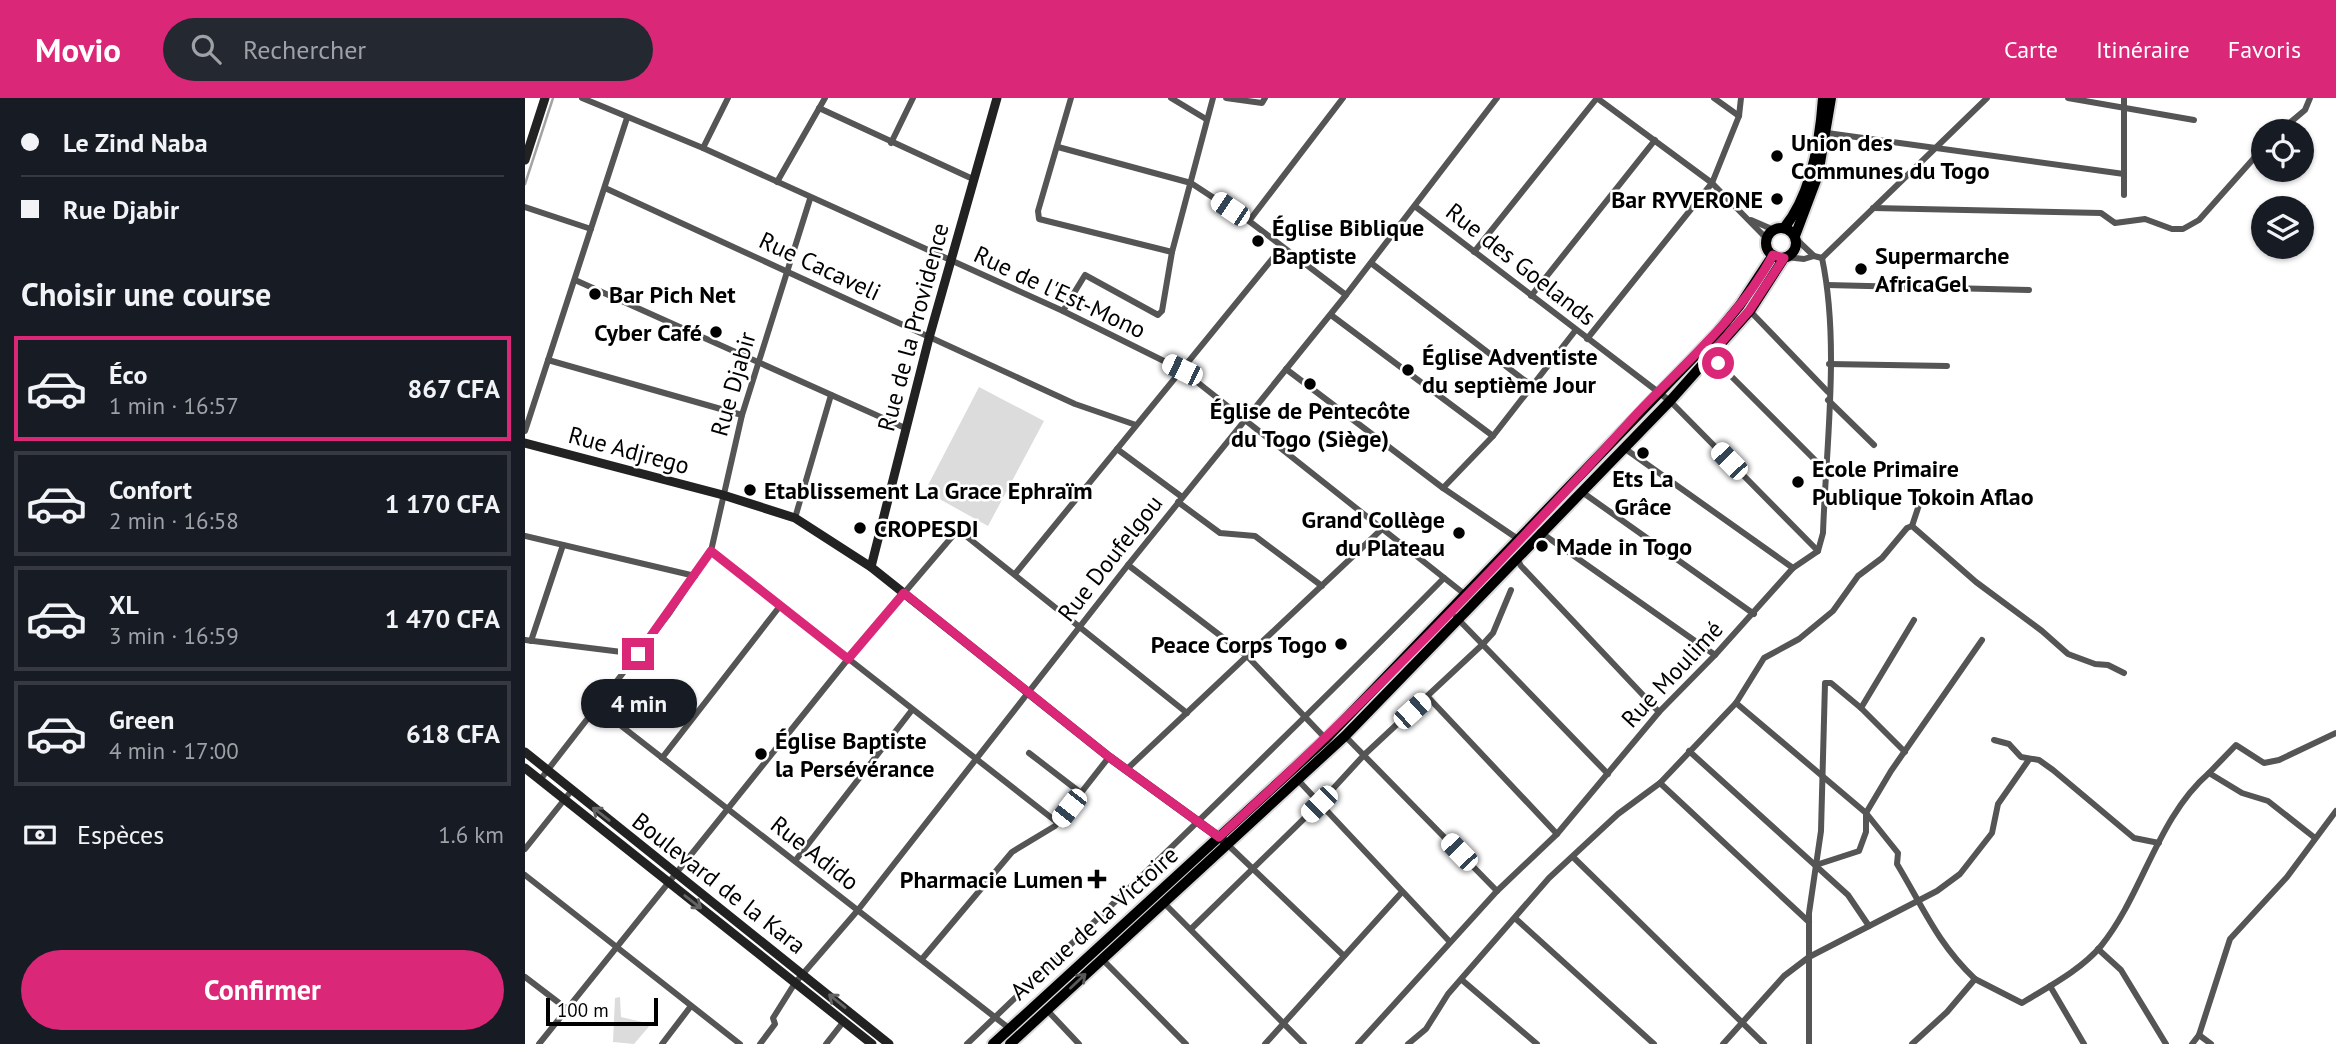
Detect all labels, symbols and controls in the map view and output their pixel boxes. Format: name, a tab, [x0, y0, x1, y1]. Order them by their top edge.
search box	[163, 18, 653, 81]
text: Movio	[35, 28, 121, 71]
icon: search	[187, 30, 225, 68]
text: Rechercher	[243, 33, 366, 66]
text: Carte	[2004, 34, 2058, 65]
text: Itinéraire	[2096, 34, 2190, 65]
text: Favoris	[2228, 34, 2301, 65]
map controls	[2251, 119, 2314, 259]
button: locate	[2251, 119, 2314, 182]
text: Le Zind Naba	[63, 126, 208, 159]
place label: Union des Communes du Togo	[1791, 127, 1990, 186]
marker: Union des Communes du Togo	[1769, 148, 1785, 164]
place label: Bar RYVERONE	[1611, 184, 1763, 215]
car	[1207, 189, 1254, 229]
marker: Bar RYVERONE	[1769, 191, 1785, 207]
text: Rue Djabir	[63, 193, 179, 226]
street label: Rue des Goelands	[1440, 196, 1602, 332]
button: layers	[2251, 196, 2314, 259]
place label: Église Biblique Baptiste	[1272, 212, 1424, 271]
street label: Rue de la Providence	[870, 219, 956, 435]
street label: Rue Cacaveli	[754, 224, 886, 308]
marker: Église Biblique Baptiste	[1250, 233, 1266, 249]
street label: Rue de l'Est-Mono	[969, 239, 1151, 345]
place label: Supermarche AfricaGel	[1875, 240, 2010, 299]
marker: Supermarche AfricaGel	[1853, 261, 1869, 277]
text: Choisir une course	[21, 273, 271, 315]
place label: Bar Pich Net	[609, 279, 736, 310]
marker: Bar Pich Net	[587, 286, 603, 302]
place label: Cyber Café	[594, 317, 702, 348]
marker: Cyber Café	[708, 324, 724, 340]
street label: Rue Djabir	[703, 328, 763, 440]
place label: Église Adventiste du septième Jour	[1422, 341, 1598, 400]
route start	[1702, 347, 1734, 379]
car	[1159, 351, 1206, 389]
icon: car	[25, 357, 88, 420]
text: Éco	[109, 358, 147, 391]
marker: Église Adventiste du septième Jour	[1400, 362, 1416, 378]
text: 867 CFA	[407, 372, 500, 405]
marker: Église de Pentecôte du Togo (Siège)	[1302, 376, 1318, 392]
text: 1 min · 16:57	[109, 391, 239, 420]
place label: Église de Pentecôte du Togo (Siège)	[1210, 395, 1410, 454]
street label: Rue Adjrego	[565, 419, 693, 481]
car	[1707, 439, 1752, 483]
marker: Ets La Grâce	[1635, 445, 1651, 461]
place label: Ecole Primaire Publique Tokoin Aflao	[1812, 453, 2034, 512]
place label: Ets La Grâce	[1612, 463, 1674, 522]
icon: car	[25, 472, 88, 535]
text: Confort	[109, 473, 192, 506]
marker: Ecole Primaire Publique Tokoin Aflao	[1790, 474, 1806, 490]
place label: Etablissement La Grace Ephraïm	[764, 475, 1093, 506]
marker: Etablissement La Grace Ephraïm	[742, 482, 758, 498]
text: 1 170 CFA	[385, 487, 500, 520]
street label: Rue Doufelgou	[1051, 488, 1169, 628]
place label: Grand Collège du Plateau	[1302, 504, 1445, 563]
text: 2 min · 16:58	[109, 506, 239, 535]
place label: CROPESDI	[874, 513, 979, 544]
marker: CROPESDI	[852, 520, 868, 536]
marker: Grand Collège du Plateau	[1451, 525, 1467, 541]
place label: Made in Togo	[1556, 531, 1692, 562]
marker: Made in Togo	[1534, 538, 1550, 554]
icon: car	[25, 587, 88, 650]
text: XL	[109, 588, 139, 621]
text: 1 470 CFA	[385, 602, 500, 635]
street label: Rue Moulimé	[1614, 614, 1730, 734]
text: 3 min · 16:59	[109, 621, 239, 650]
place label: Peace Corps Togo	[1151, 629, 1327, 660]
marker: Peace Corps Togo	[1333, 636, 1349, 652]
route end	[622, 638, 654, 670]
callout: 4 min	[580, 678, 696, 728]
text: 4 min	[611, 689, 667, 718]
car	[1390, 689, 1435, 733]
icon: car	[25, 702, 88, 765]
text: Green	[109, 703, 174, 736]
text: 618 CFA	[406, 717, 500, 750]
place label: Église Baptiste la Persévérance	[775, 725, 935, 784]
text: 4 min · 17:00	[109, 736, 239, 765]
marker: Église Baptiste la Persévérance	[753, 746, 769, 762]
car	[1297, 782, 1342, 826]
car	[1048, 785, 1091, 831]
street label: Boulevard de la Kara	[626, 805, 812, 961]
one-way arrow	[592, 806, 610, 821]
street label: Rue Adido	[764, 809, 866, 897]
icon: cash	[21, 816, 59, 854]
text: Espèces	[77, 818, 164, 851]
text: 1.6 km	[438, 820, 504, 849]
car	[1437, 830, 1482, 874]
street label: Avenue de la Victoire	[1003, 839, 1185, 1007]
place label: Pharmacie Lumen	[900, 864, 1083, 895]
marker: Pharmacie Lumen	[1089, 871, 1105, 887]
one-way arrow	[684, 894, 702, 910]
button: Confirmer	[21, 950, 504, 1030]
one-way arrow	[1069, 973, 1087, 989]
one-way arrow	[828, 993, 846, 1009]
scale bar	[546, 995, 658, 1027]
text: 100 m	[557, 998, 609, 1022]

